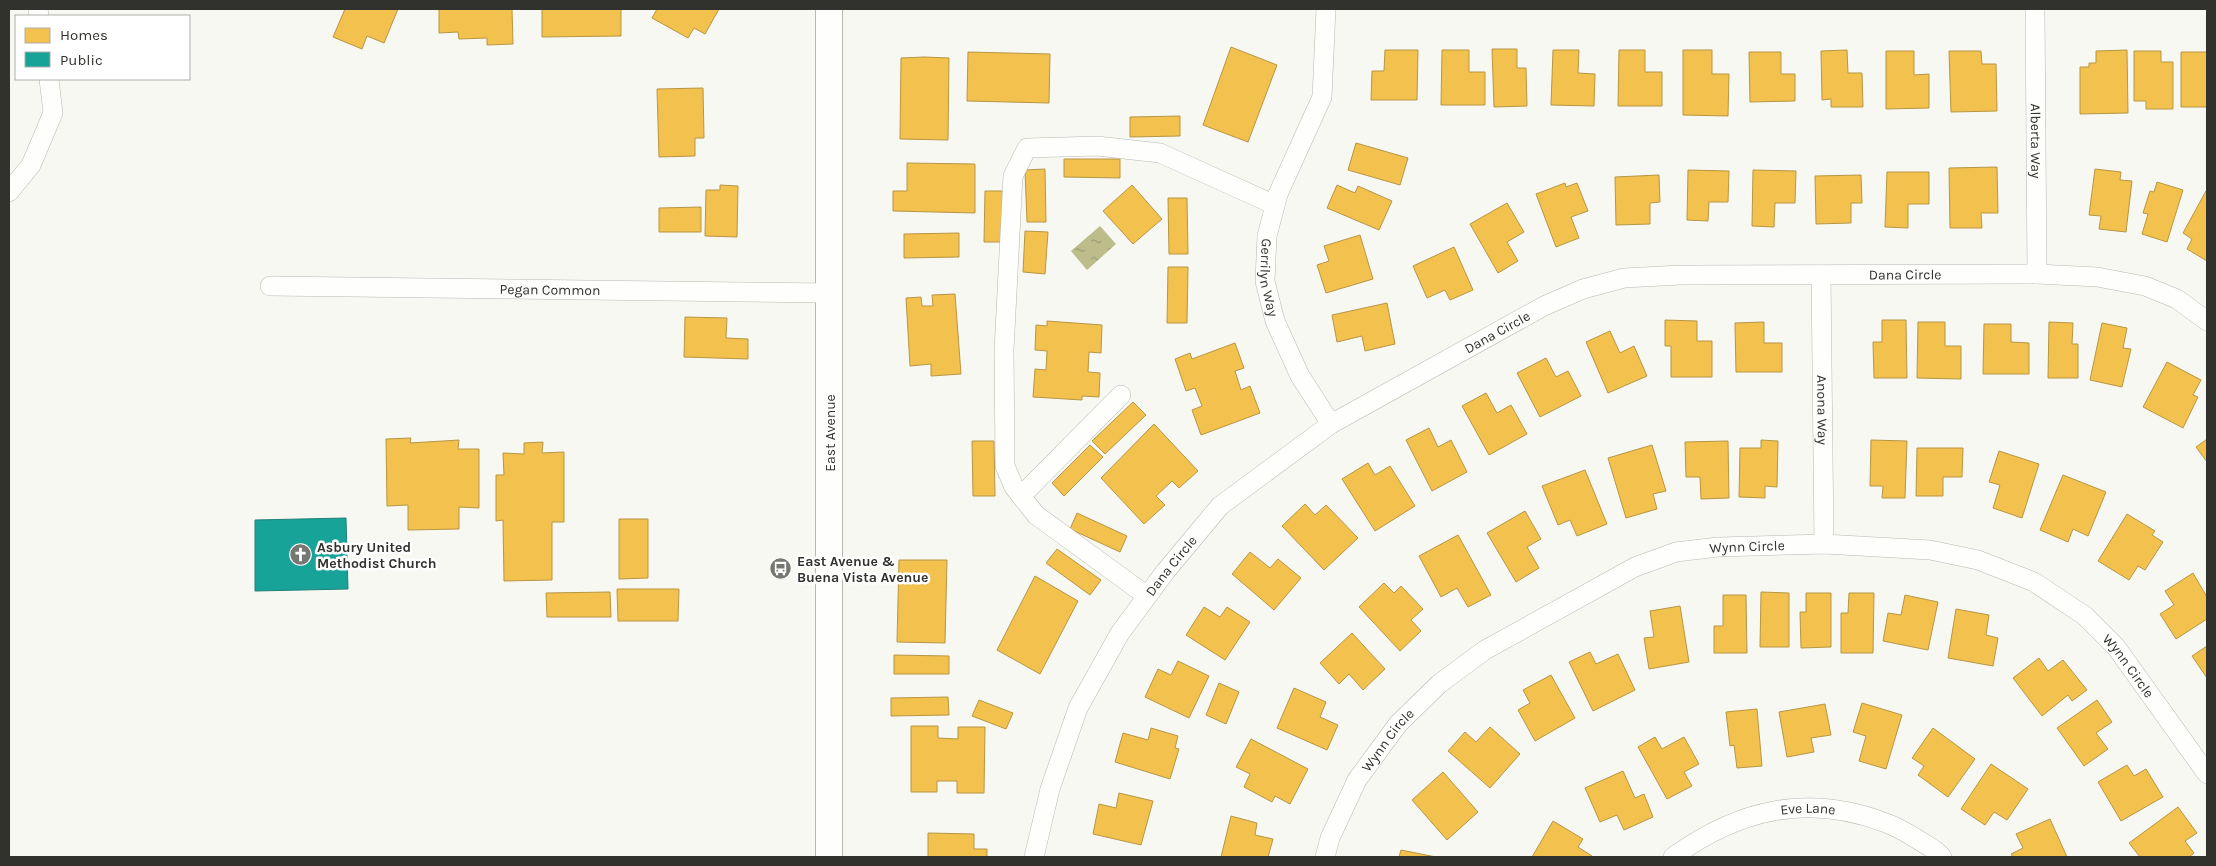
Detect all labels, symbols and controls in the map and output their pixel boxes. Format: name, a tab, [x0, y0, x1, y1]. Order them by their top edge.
legend	[15, 15, 190, 80]
text: Homes	[60, 26, 108, 44]
text: Public	[60, 51, 103, 69]
street label: Alberta Way	[2027, 103, 2045, 179]
street label: Gerrilyn Way	[1256, 238, 1282, 319]
street label: Dana Circle	[1869, 266, 1942, 283]
street label: Pegan Common	[499, 280, 601, 299]
street label: Dana Circle	[1461, 307, 1533, 357]
street label: Anona Way	[1814, 375, 1831, 446]
street label: East Avenue	[822, 394, 839, 472]
street label: Dana Circle	[1142, 532, 1200, 599]
street label: Wynn Circle	[1708, 537, 1785, 556]
place label: Asbury United Methodist Church	[317, 539, 436, 572]
church icon: Asbury United Methodist Church	[289, 543, 313, 567]
place label: East Avenue & Buena Vista Avenue	[797, 553, 928, 586]
bus stop icon: East Avenue & Buena Vista Avenue	[769, 557, 793, 581]
street label: Wynn Circle	[2099, 630, 2158, 701]
street label: Wynn Circle	[1358, 705, 1417, 775]
street label: Eve Lane	[1779, 799, 1836, 818]

